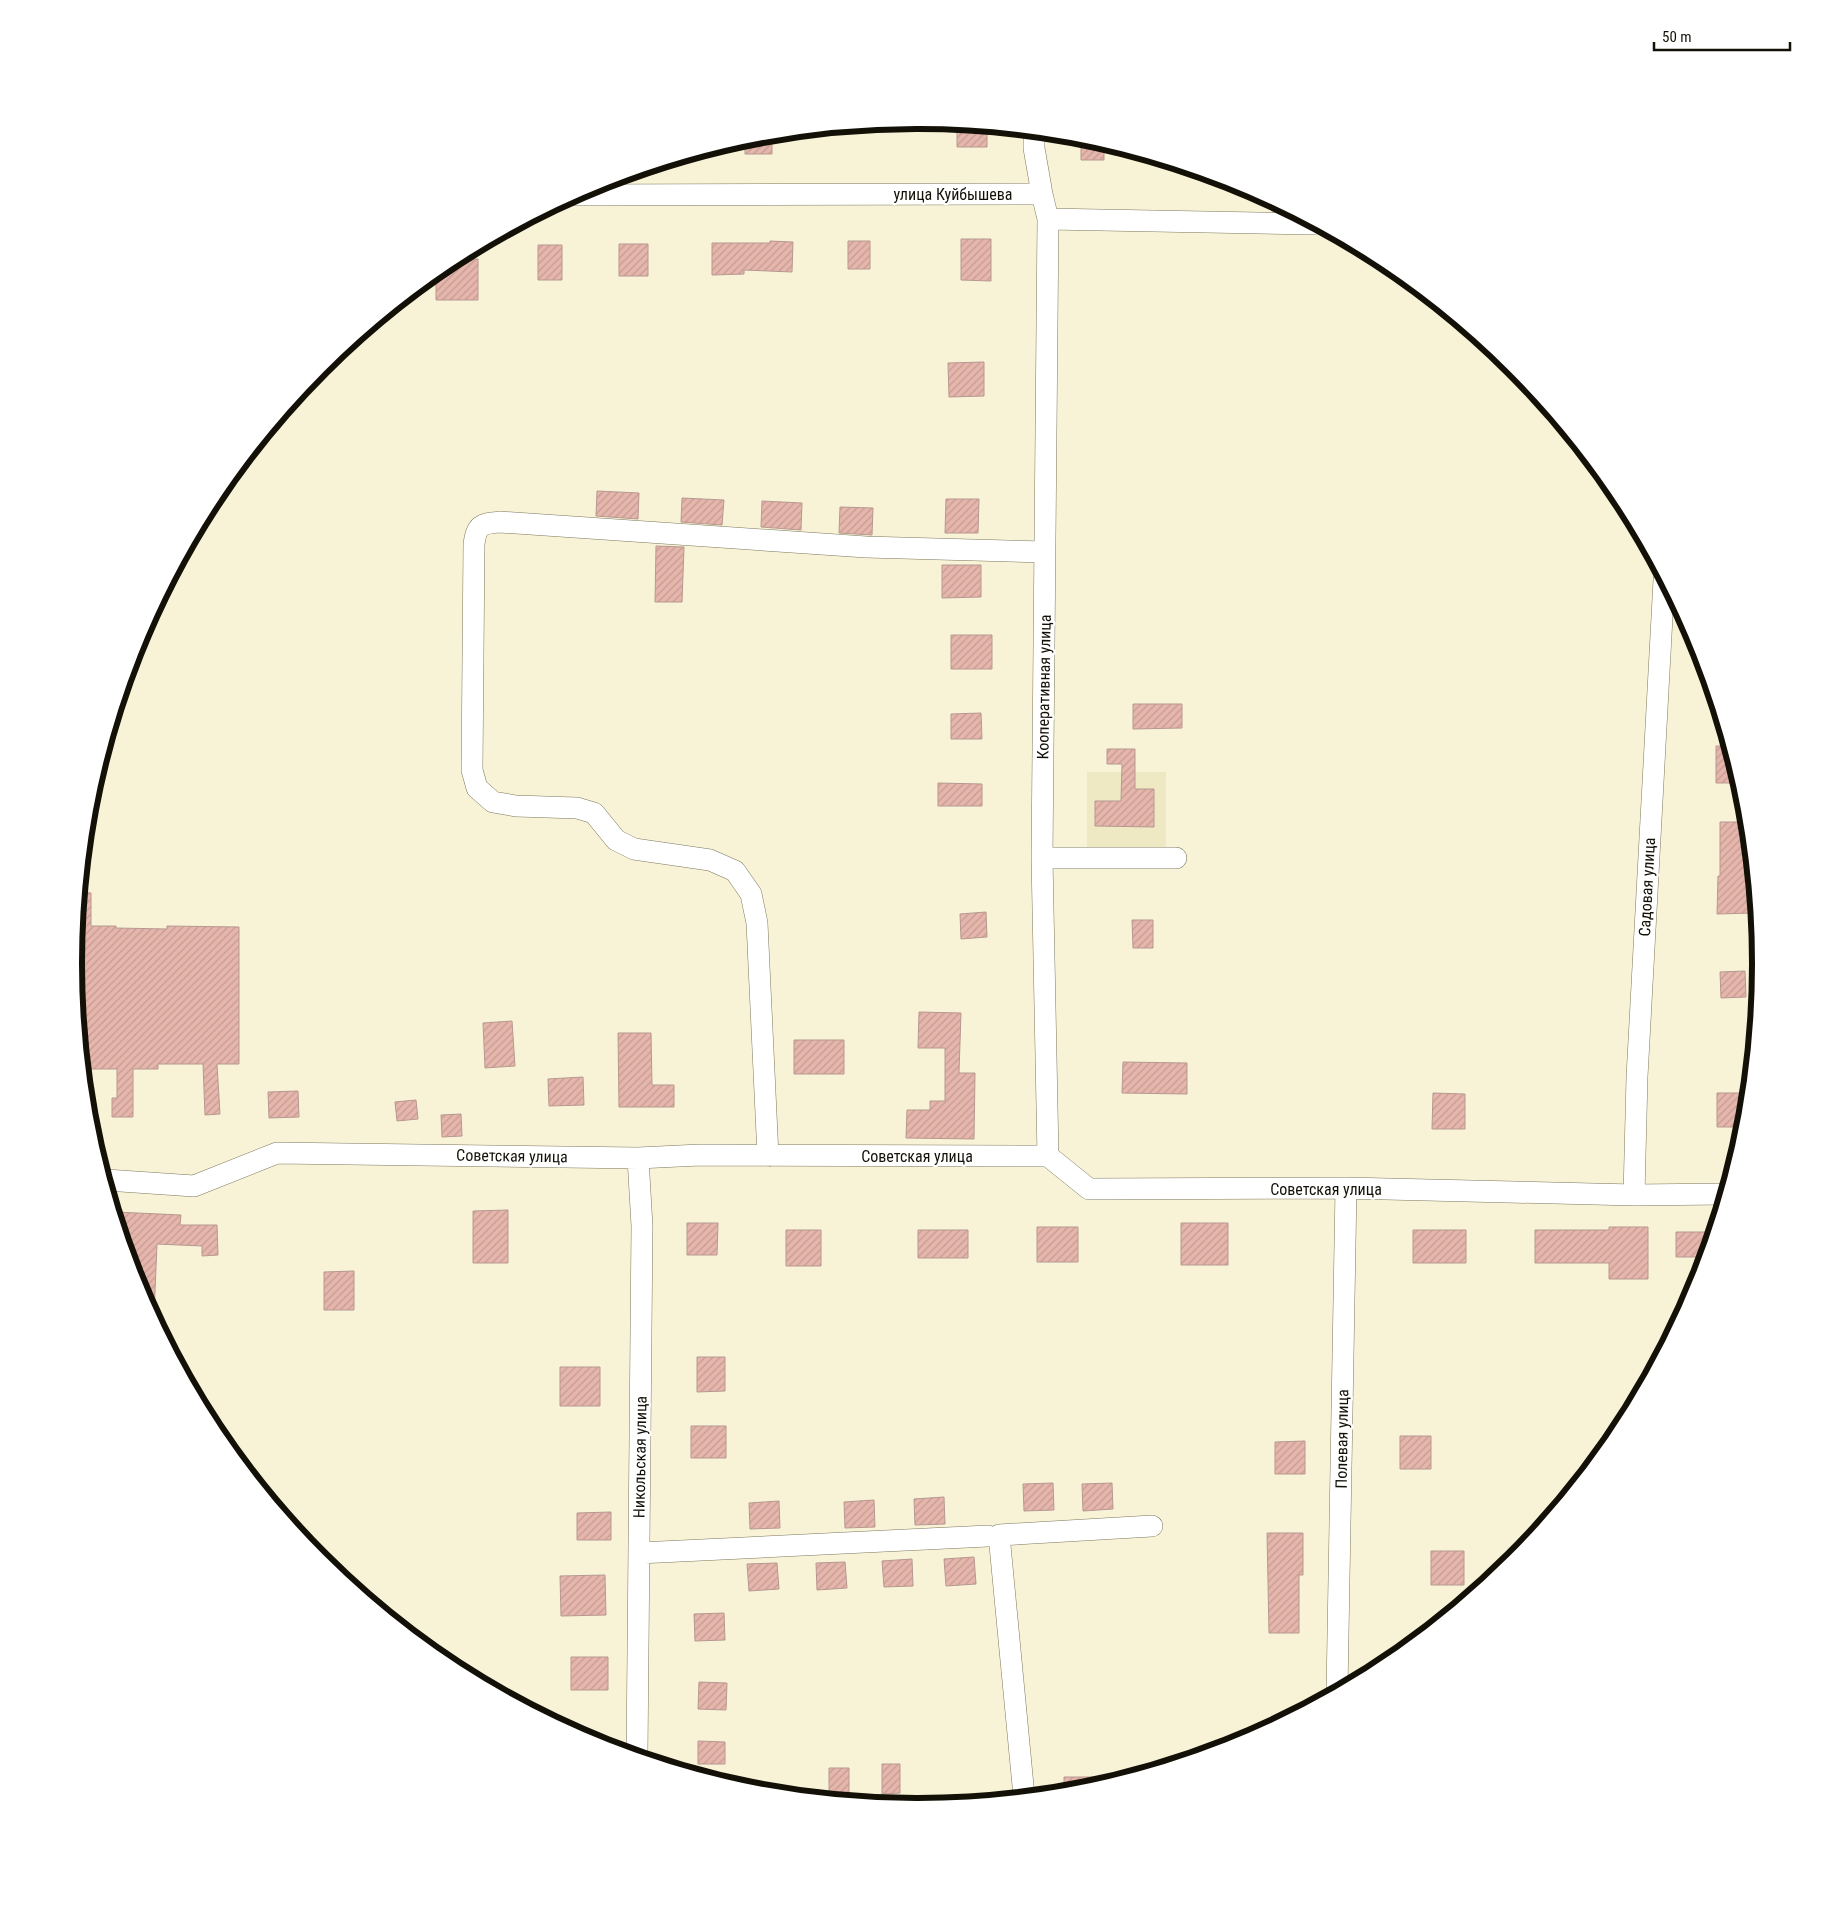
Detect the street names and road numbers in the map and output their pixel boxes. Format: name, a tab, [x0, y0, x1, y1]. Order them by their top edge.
street label: улица Куйбышева	[894, 185, 1012, 204]
street label: Кооперативная улица	[1033, 614, 1055, 760]
street label: Садовая улица	[1635, 837, 1659, 937]
street label: Советская улица	[456, 1146, 568, 1166]
street label: Советская улица	[861, 1147, 973, 1166]
street label: Советская улица	[1270, 1180, 1382, 1199]
street label: Полевая улица	[1332, 1389, 1352, 1489]
street label: Никольская улица	[629, 1396, 651, 1518]

